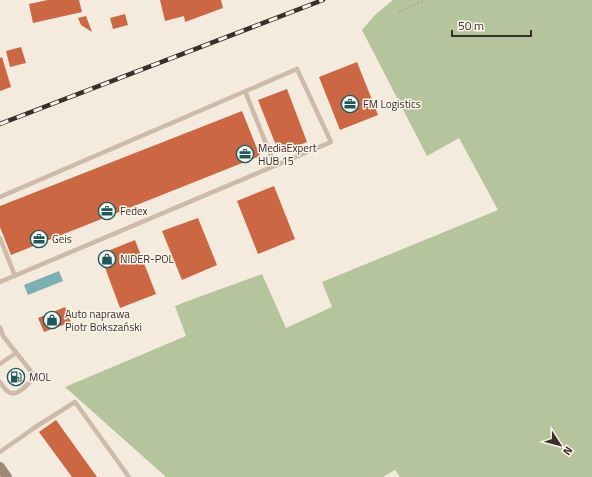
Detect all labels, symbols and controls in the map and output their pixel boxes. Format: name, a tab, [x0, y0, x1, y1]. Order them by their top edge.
scale bar	[452, 12, 531, 38]
text: 50 m	[458, 16, 484, 35]
office icon: FM Logistics	[340, 94, 360, 114]
place label: FM Logistics	[363, 96, 421, 112]
place label: MediaExpert HUB 15	[258, 140, 317, 169]
office icon: MediaExpert HUB 15	[235, 144, 255, 164]
office icon: Fedex	[97, 201, 117, 221]
place label: Fedex	[120, 203, 147, 219]
office icon: Geis	[29, 229, 49, 249]
place label: Geis	[52, 231, 72, 247]
shop icon: NIDER-POL	[97, 249, 117, 269]
place label: NIDER-POL	[120, 251, 175, 267]
place label: Auto naprawa Piotr Bokszański	[65, 306, 142, 335]
shop icon: Auto naprawa Piotr Bokszański	[42, 310, 62, 330]
fuel station icon: MOL	[6, 367, 26, 387]
place label: MOL	[29, 369, 51, 385]
north arrow	[540, 425, 580, 465]
text: N	[559, 443, 577, 459]

